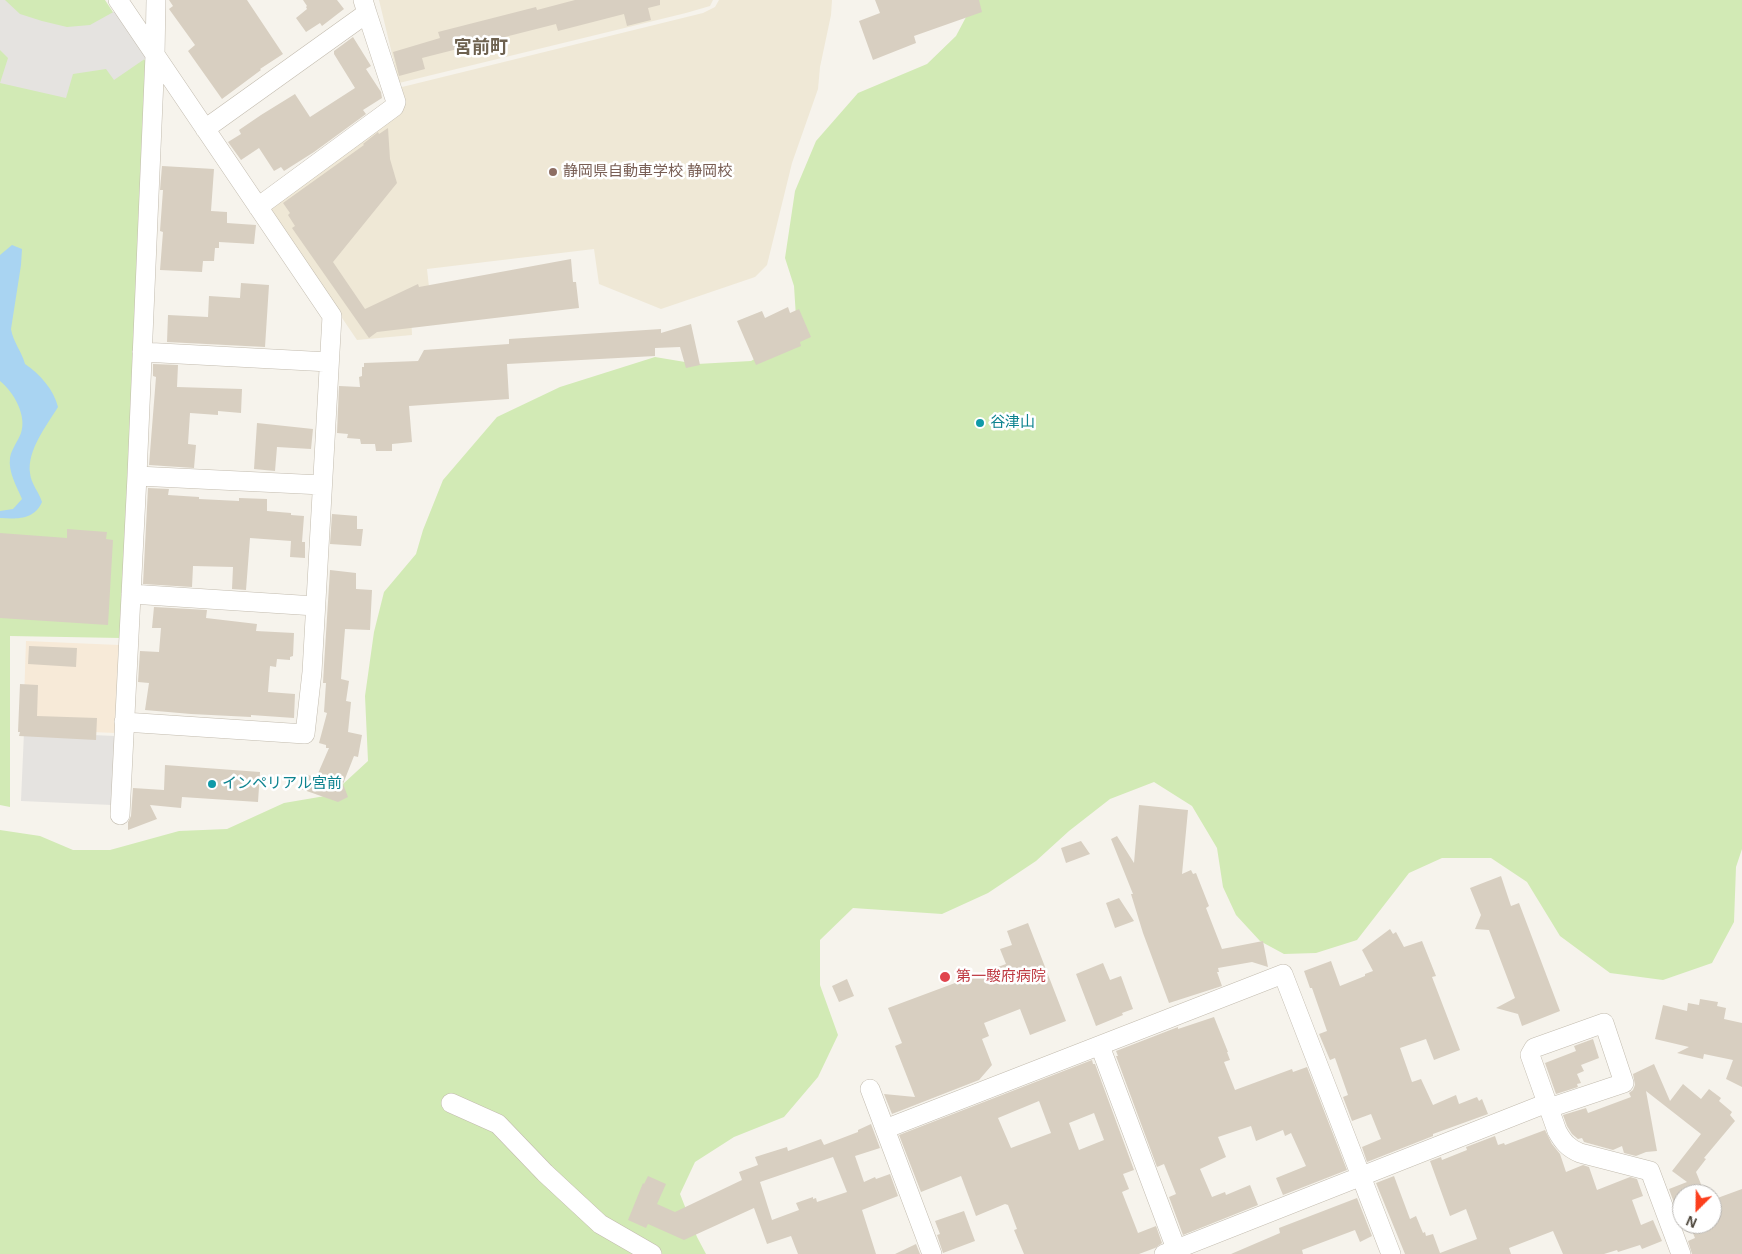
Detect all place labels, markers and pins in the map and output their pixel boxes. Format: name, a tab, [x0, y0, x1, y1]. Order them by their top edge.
place label: 静岡県自動車学校 静岡校	[563, 163, 732, 181]
marker: 静岡県自動車学校 静岡校	[547, 166, 559, 178]
place label: 谷津山	[990, 414, 1035, 432]
marker: 谷津山	[974, 417, 986, 429]
place label: インペリアル宮前	[222, 775, 342, 793]
marker: インペリアル宮前	[206, 778, 218, 790]
place label: 第一駿府病院	[956, 968, 1046, 986]
marker: 第一駿府病院	[938, 970, 952, 984]

